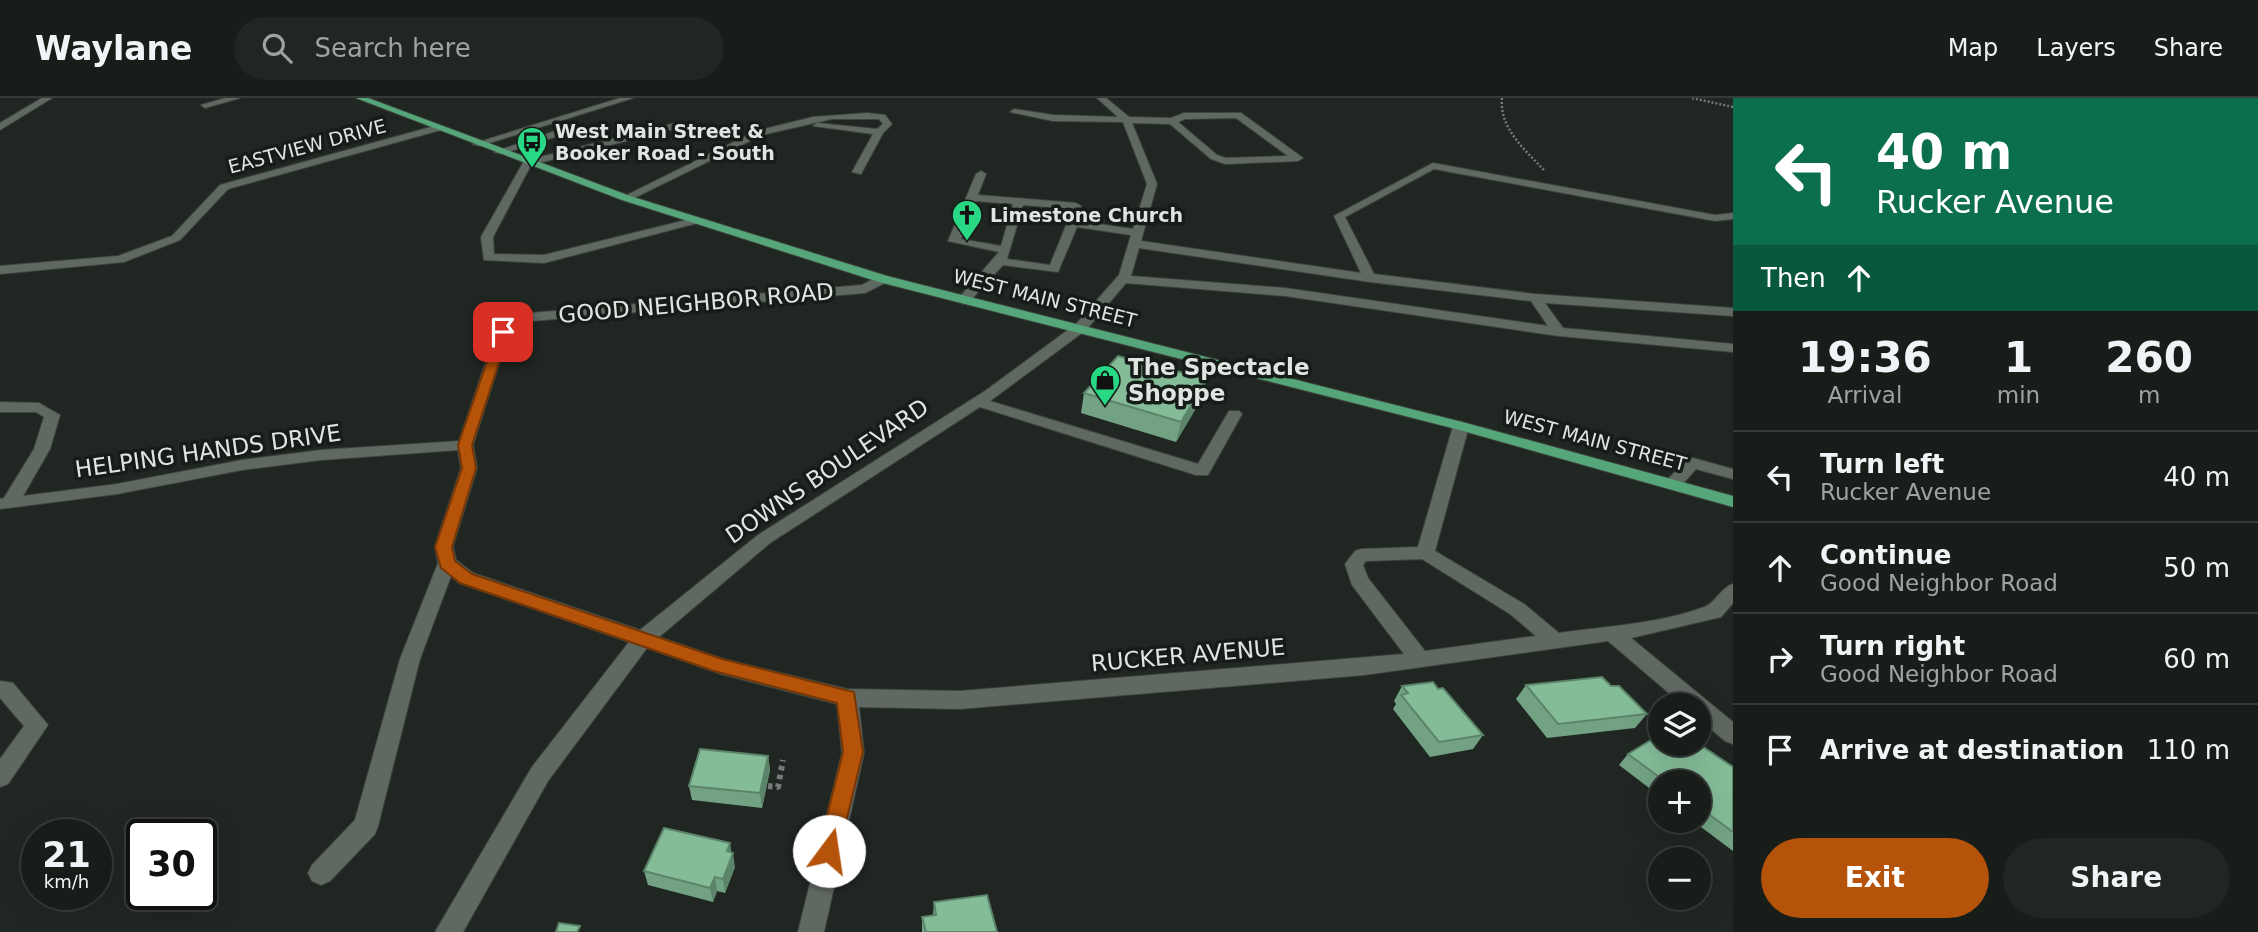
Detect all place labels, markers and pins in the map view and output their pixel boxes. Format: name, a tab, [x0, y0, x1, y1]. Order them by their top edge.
place label: West Main Street & Booker Road - South	[555, 120, 775, 164]
bus stop icon: West Main Street & Booker Road - South	[515, 125, 549, 169]
church icon: Limestone Church	[950, 198, 984, 242]
place label: Limestone Church	[990, 204, 1183, 226]
pin	[473, 302, 533, 362]
place label: The Spectacle Shoppe	[1128, 354, 1310, 406]
shop icon: The Spectacle Shoppe	[1088, 363, 1122, 407]

